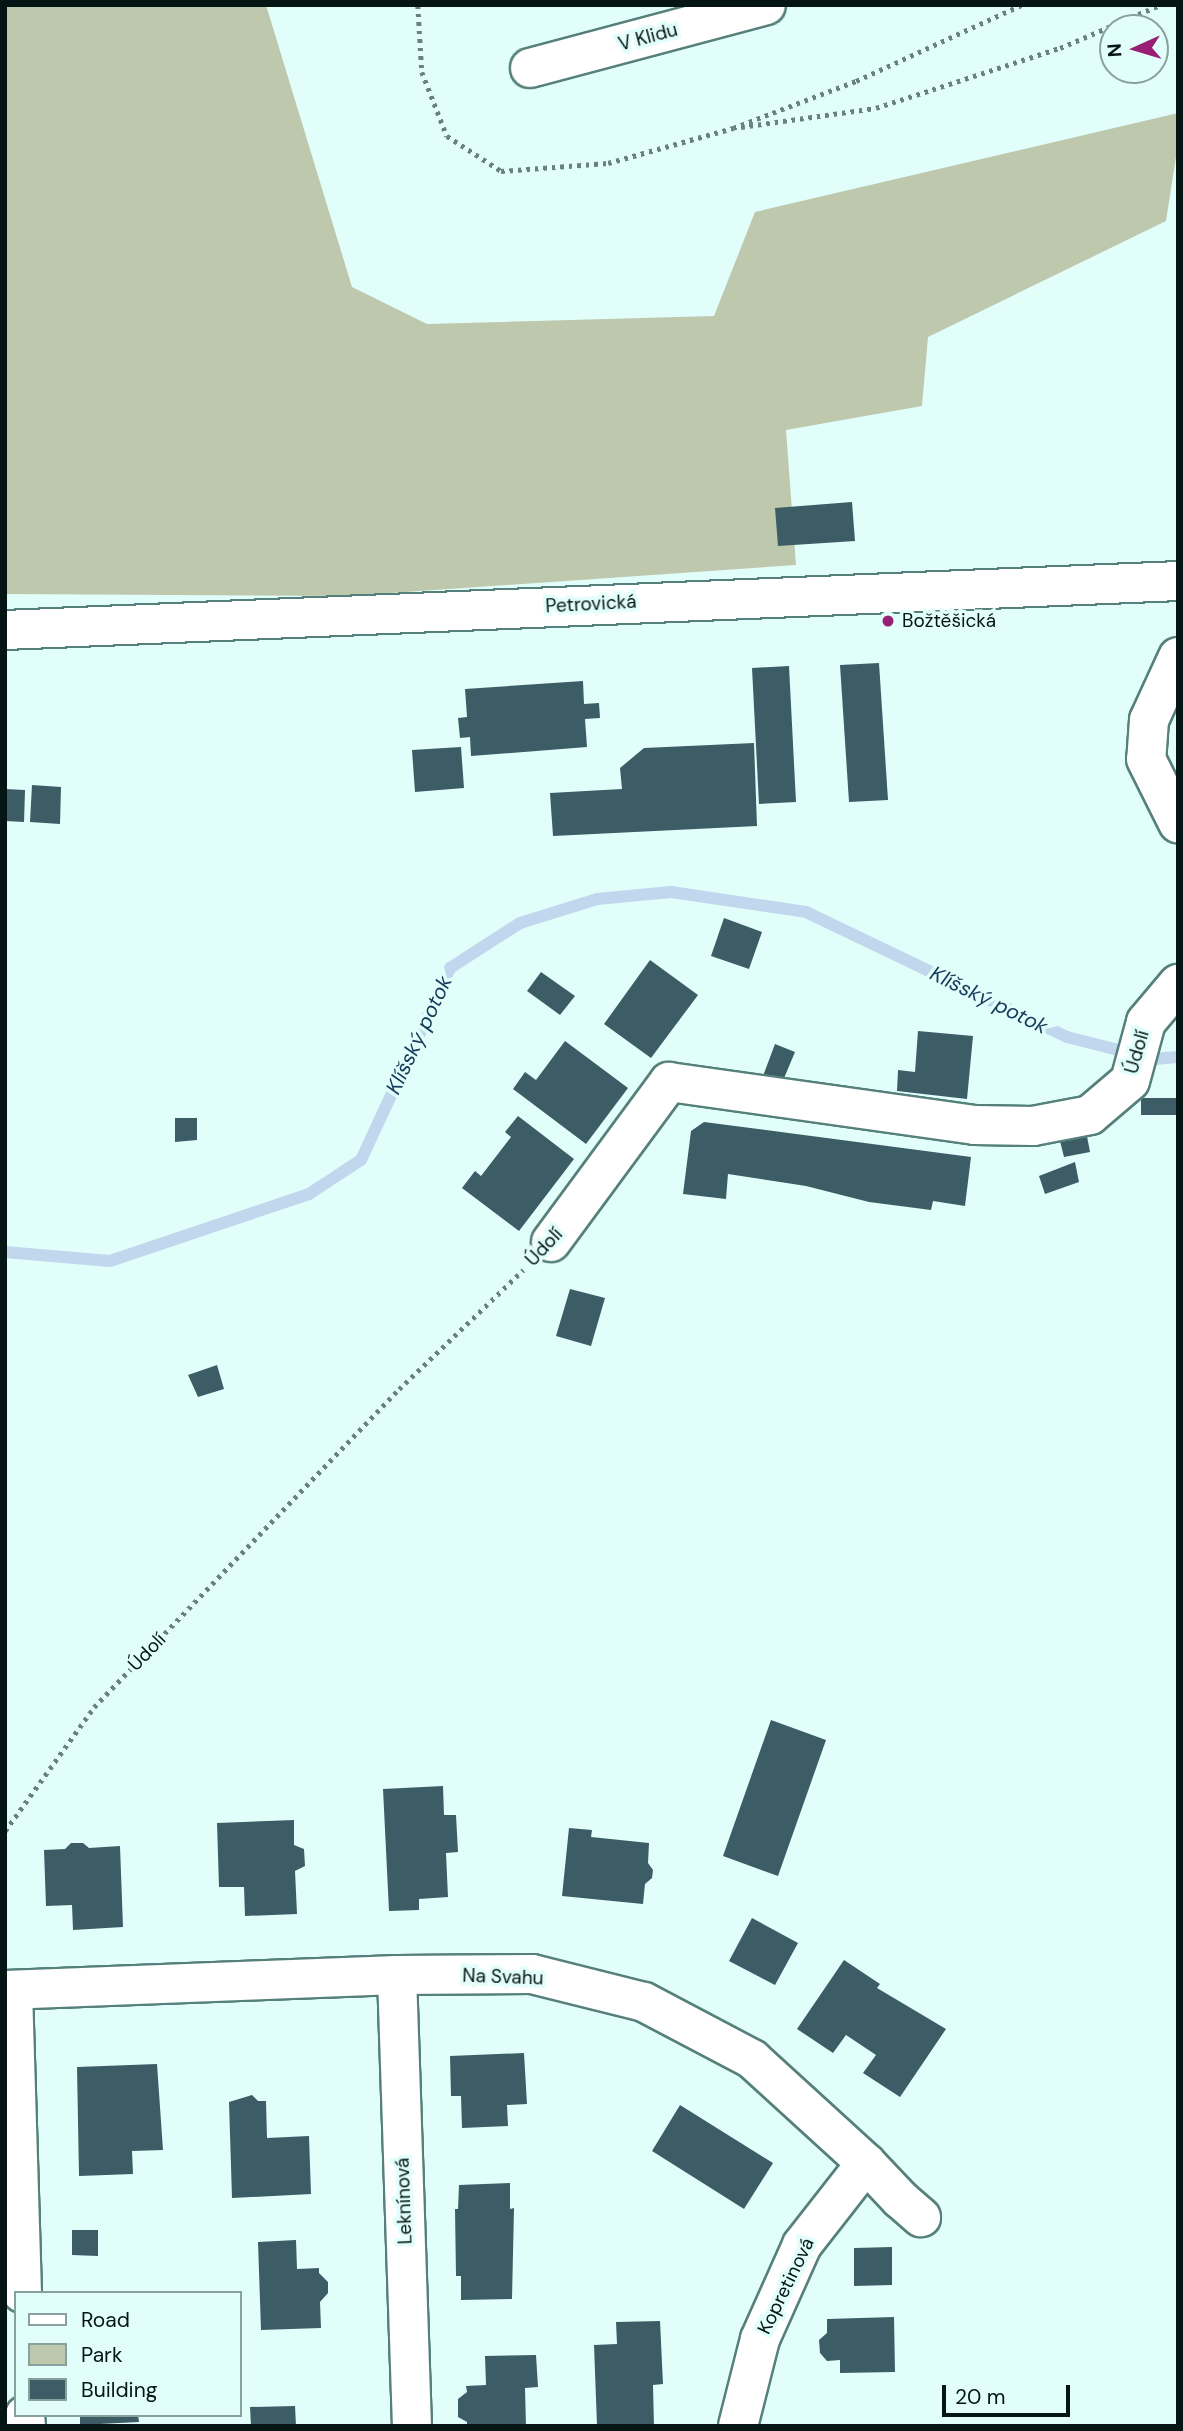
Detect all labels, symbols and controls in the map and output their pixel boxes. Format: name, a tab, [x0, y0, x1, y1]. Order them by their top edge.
north arrow	[1099, 14, 1169, 84]
street label: V Klidu	[616, 18, 680, 56]
text: N	[1102, 43, 1128, 58]
street label: Petrovická	[545, 590, 637, 618]
place label: Božtěšická	[902, 610, 996, 632]
marker: Božtěšická	[880, 613, 896, 629]
water label: Klíšský potok	[926, 961, 1052, 1039]
water label: Klíšský potok	[381, 972, 457, 1098]
street label: Údolí	[1120, 1028, 1154, 1076]
street label: Údolí	[521, 1223, 567, 1271]
street label: Údolí	[123, 1628, 171, 1676]
street label: Na Svahu	[462, 1964, 544, 1990]
street label: Leknínová	[391, 2157, 417, 2245]
street label: Kopretinová	[753, 2234, 819, 2338]
legend	[14, 2291, 242, 2417]
text: Road	[81, 2306, 130, 2334]
text: Park	[81, 2341, 122, 2369]
scale bar	[945, 2372, 1073, 2416]
text: Building	[81, 2376, 157, 2404]
text: 20 m	[955, 2383, 1006, 2411]

